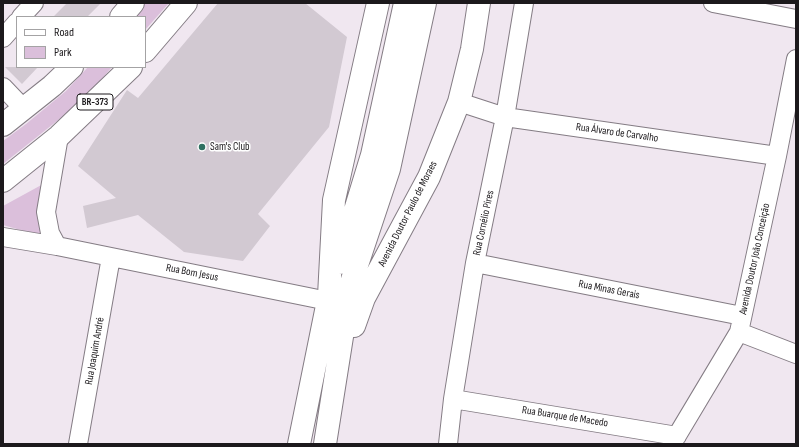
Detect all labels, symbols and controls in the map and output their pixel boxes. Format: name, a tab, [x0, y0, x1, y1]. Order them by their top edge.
legend	[16, 16, 146, 68]
text: Road	[54, 25, 74, 40]
text: Park	[54, 45, 72, 60]
road number: BR-373	[77, 94, 113, 110]
street label: Rua Álvaro de Carvalho	[575, 121, 659, 145]
place label: Sam's Club	[210, 140, 250, 154]
marker: Sam's Club	[197, 142, 207, 152]
street label: Avenida Doutor Paulo de Moraes	[376, 159, 440, 269]
street label: Rua Cornélio Pires	[471, 189, 497, 257]
street label: Avenida Doutor João Conceição	[737, 202, 773, 316]
street label: Rua Bom Jesus	[165, 261, 219, 285]
street label: Rua Minas Gerais	[577, 278, 641, 302]
street label: Rua Joaquim André	[83, 316, 107, 386]
street label: Rua Buarque de Macedo	[521, 404, 609, 430]

